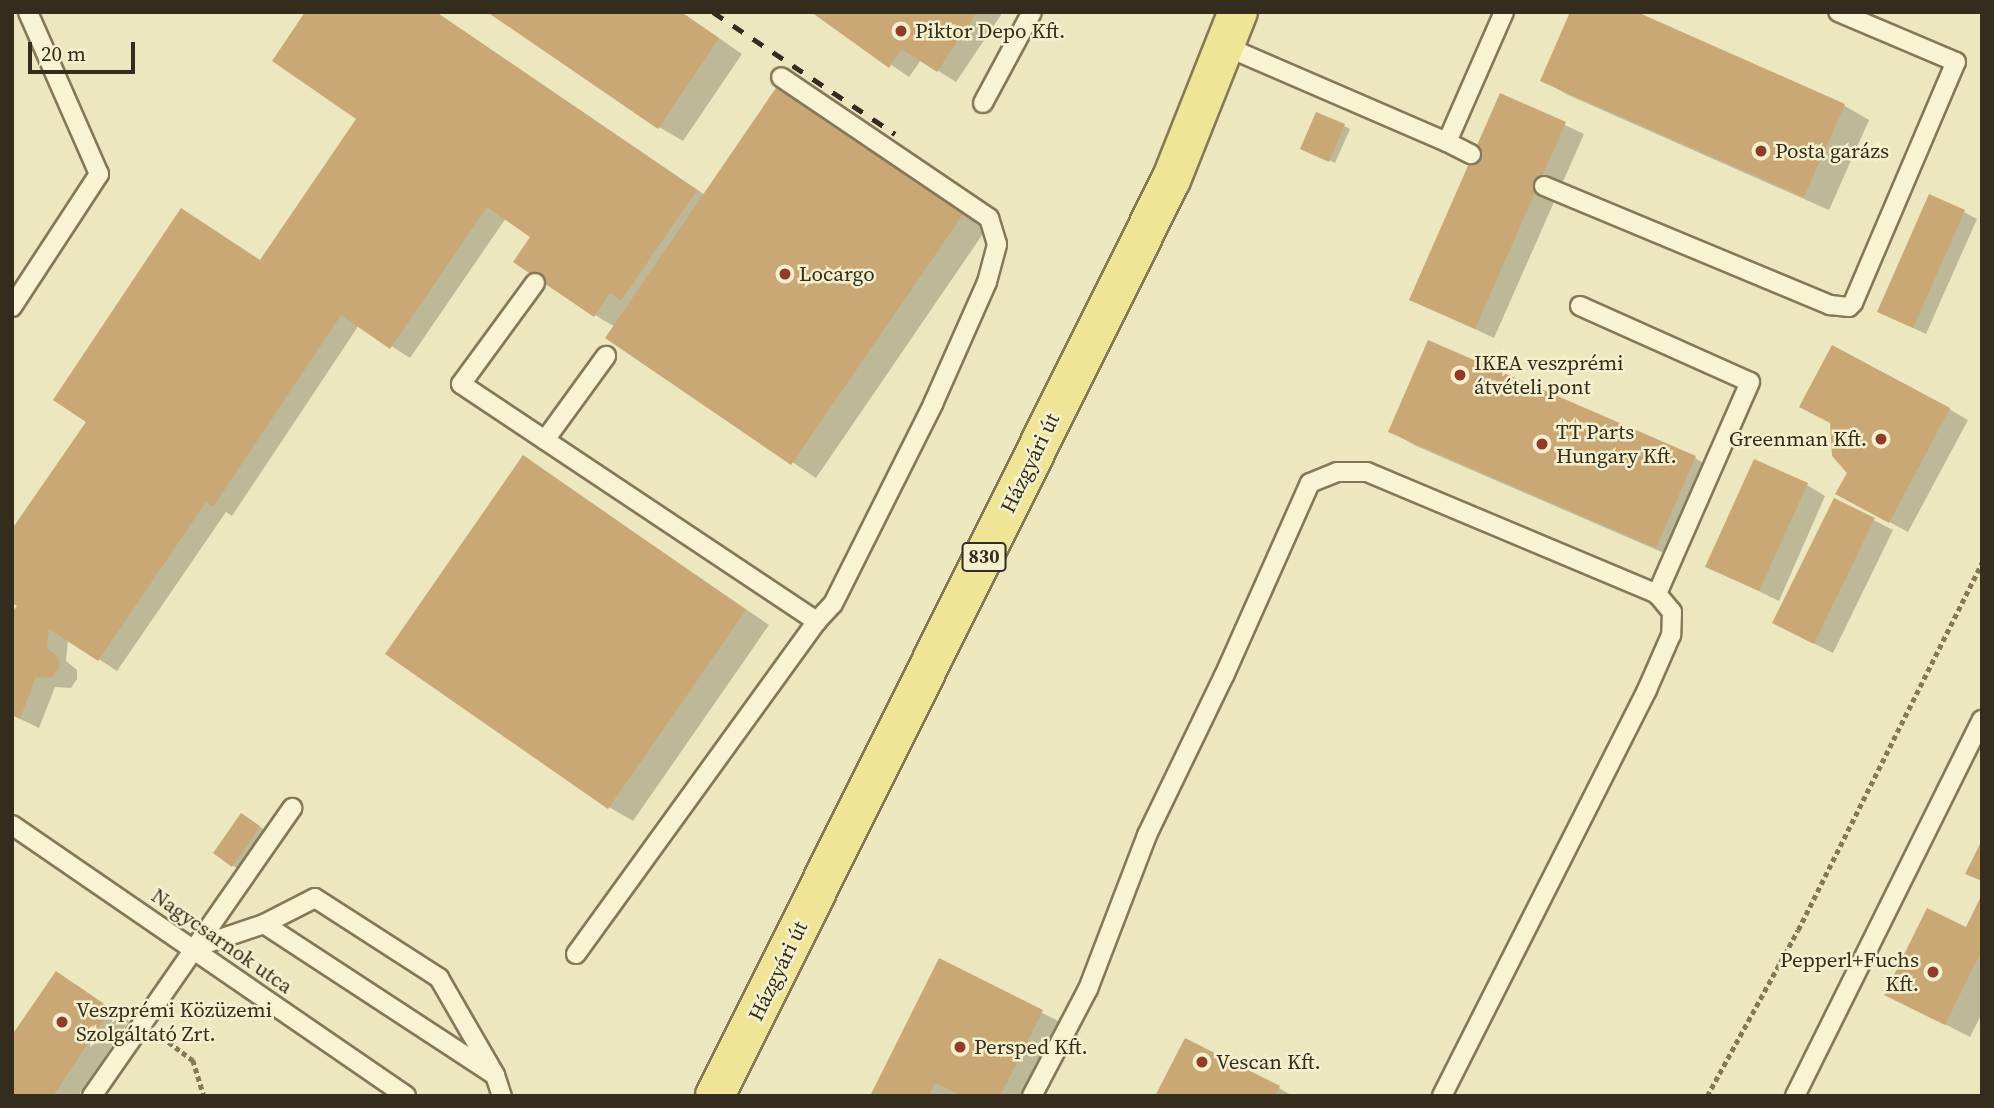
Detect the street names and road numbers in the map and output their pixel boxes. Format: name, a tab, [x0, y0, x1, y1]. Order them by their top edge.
street label: Házgyári út	[995, 409, 1065, 517]
road number: 830	[961, 542, 1007, 572]
street label: Nagycsarnok utca	[147, 883, 297, 999]
street label: Házgyári út	[743, 917, 813, 1025]

